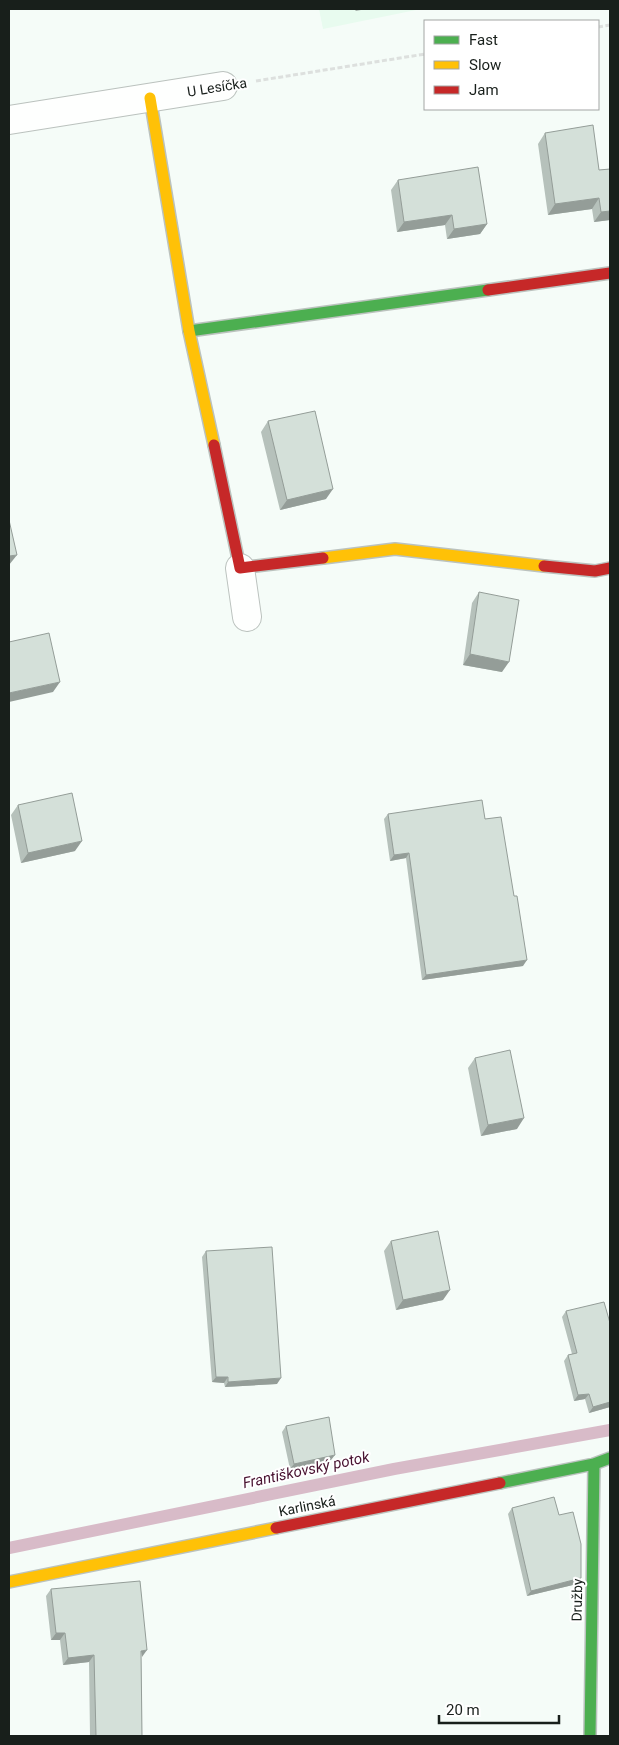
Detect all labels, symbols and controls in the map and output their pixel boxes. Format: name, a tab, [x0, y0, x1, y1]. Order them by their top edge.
legend	[424, 20, 599, 110]
text: Fast	[469, 31, 498, 49]
text: Slow	[469, 56, 501, 74]
street label: U Lesíčka	[186, 74, 248, 100]
text: Jam	[469, 81, 499, 99]
water label: Františkovský potok	[241, 1448, 372, 1492]
street label: Karlinská	[277, 1493, 337, 1519]
street label: Družby	[569, 1578, 585, 1622]
scale bar	[439, 1692, 559, 1724]
text: 20 m	[446, 1701, 480, 1719]

